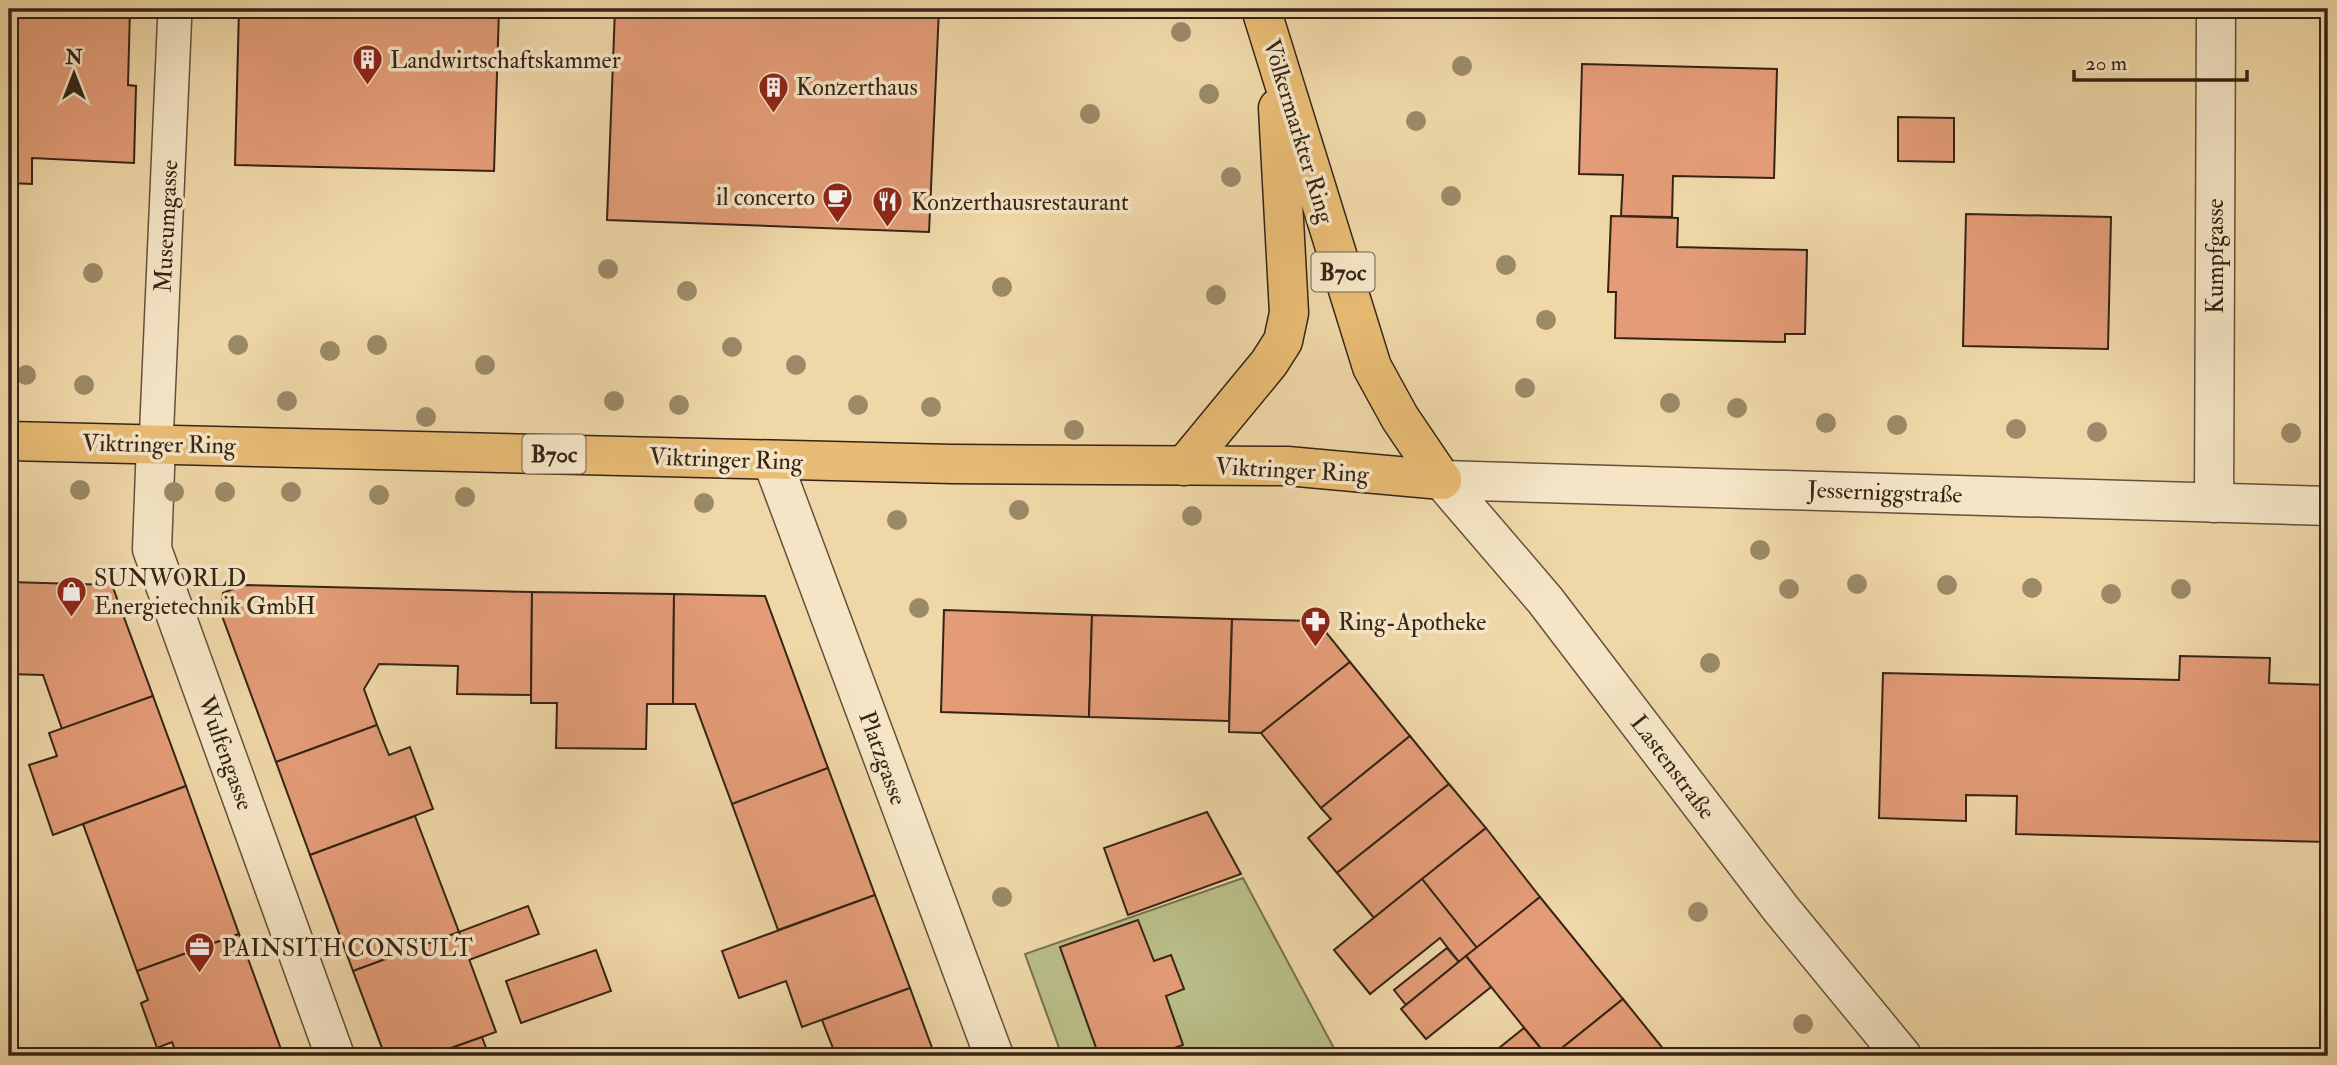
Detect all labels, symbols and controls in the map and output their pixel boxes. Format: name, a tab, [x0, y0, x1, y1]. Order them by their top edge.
street label: Völkermarkter Ring	[1256, 35, 1342, 228]
north arrow	[38, 38, 108, 108]
scale bar	[2074, 38, 2248, 82]
building icon: Landwirtschaftskammer	[350, 43, 384, 87]
place label: Landwirtschaftskammer	[390, 45, 621, 76]
text: N	[64, 46, 83, 70]
text: 20 m	[2085, 50, 2127, 77]
building icon: Konzerthaus	[756, 70, 790, 114]
place label: Konzerthaus	[796, 72, 918, 103]
street label: Museumgasse	[148, 159, 185, 293]
cafe icon: il concerto	[821, 180, 855, 224]
place label: il concerto	[716, 182, 815, 213]
restaurant icon: Konzerthausrestaurant	[871, 185, 905, 229]
place label: Konzerthausrestaurant	[911, 187, 1129, 218]
street label: Kumpfgasse	[2200, 198, 2231, 314]
road number: B70c	[1312, 252, 1374, 292]
street label: Viktringer Ring	[82, 428, 237, 461]
road number: B70c	[522, 435, 586, 474]
street label: Viktringer Ring	[649, 441, 804, 478]
street label: Viktringer Ring	[1214, 451, 1371, 490]
street label: Jesserniggstraße	[1806, 474, 1963, 511]
place label: SUNWORLD Energietechnik GmbH	[94, 563, 316, 622]
shop icon: SUNWORLD Energietechnik GmbH	[54, 575, 88, 619]
pharmacy icon: Ring-Apotheke	[1298, 605, 1332, 649]
place label: Ring-Apotheke	[1338, 607, 1486, 638]
street label: Wulfengasse	[190, 691, 261, 815]
street label: Platzgasse	[851, 707, 914, 809]
street label: Lastenstraße	[1623, 709, 1722, 826]
office icon: PAINSITH CONSULT	[182, 931, 216, 975]
place label: PAINSITH CONSULT	[222, 933, 473, 964]

